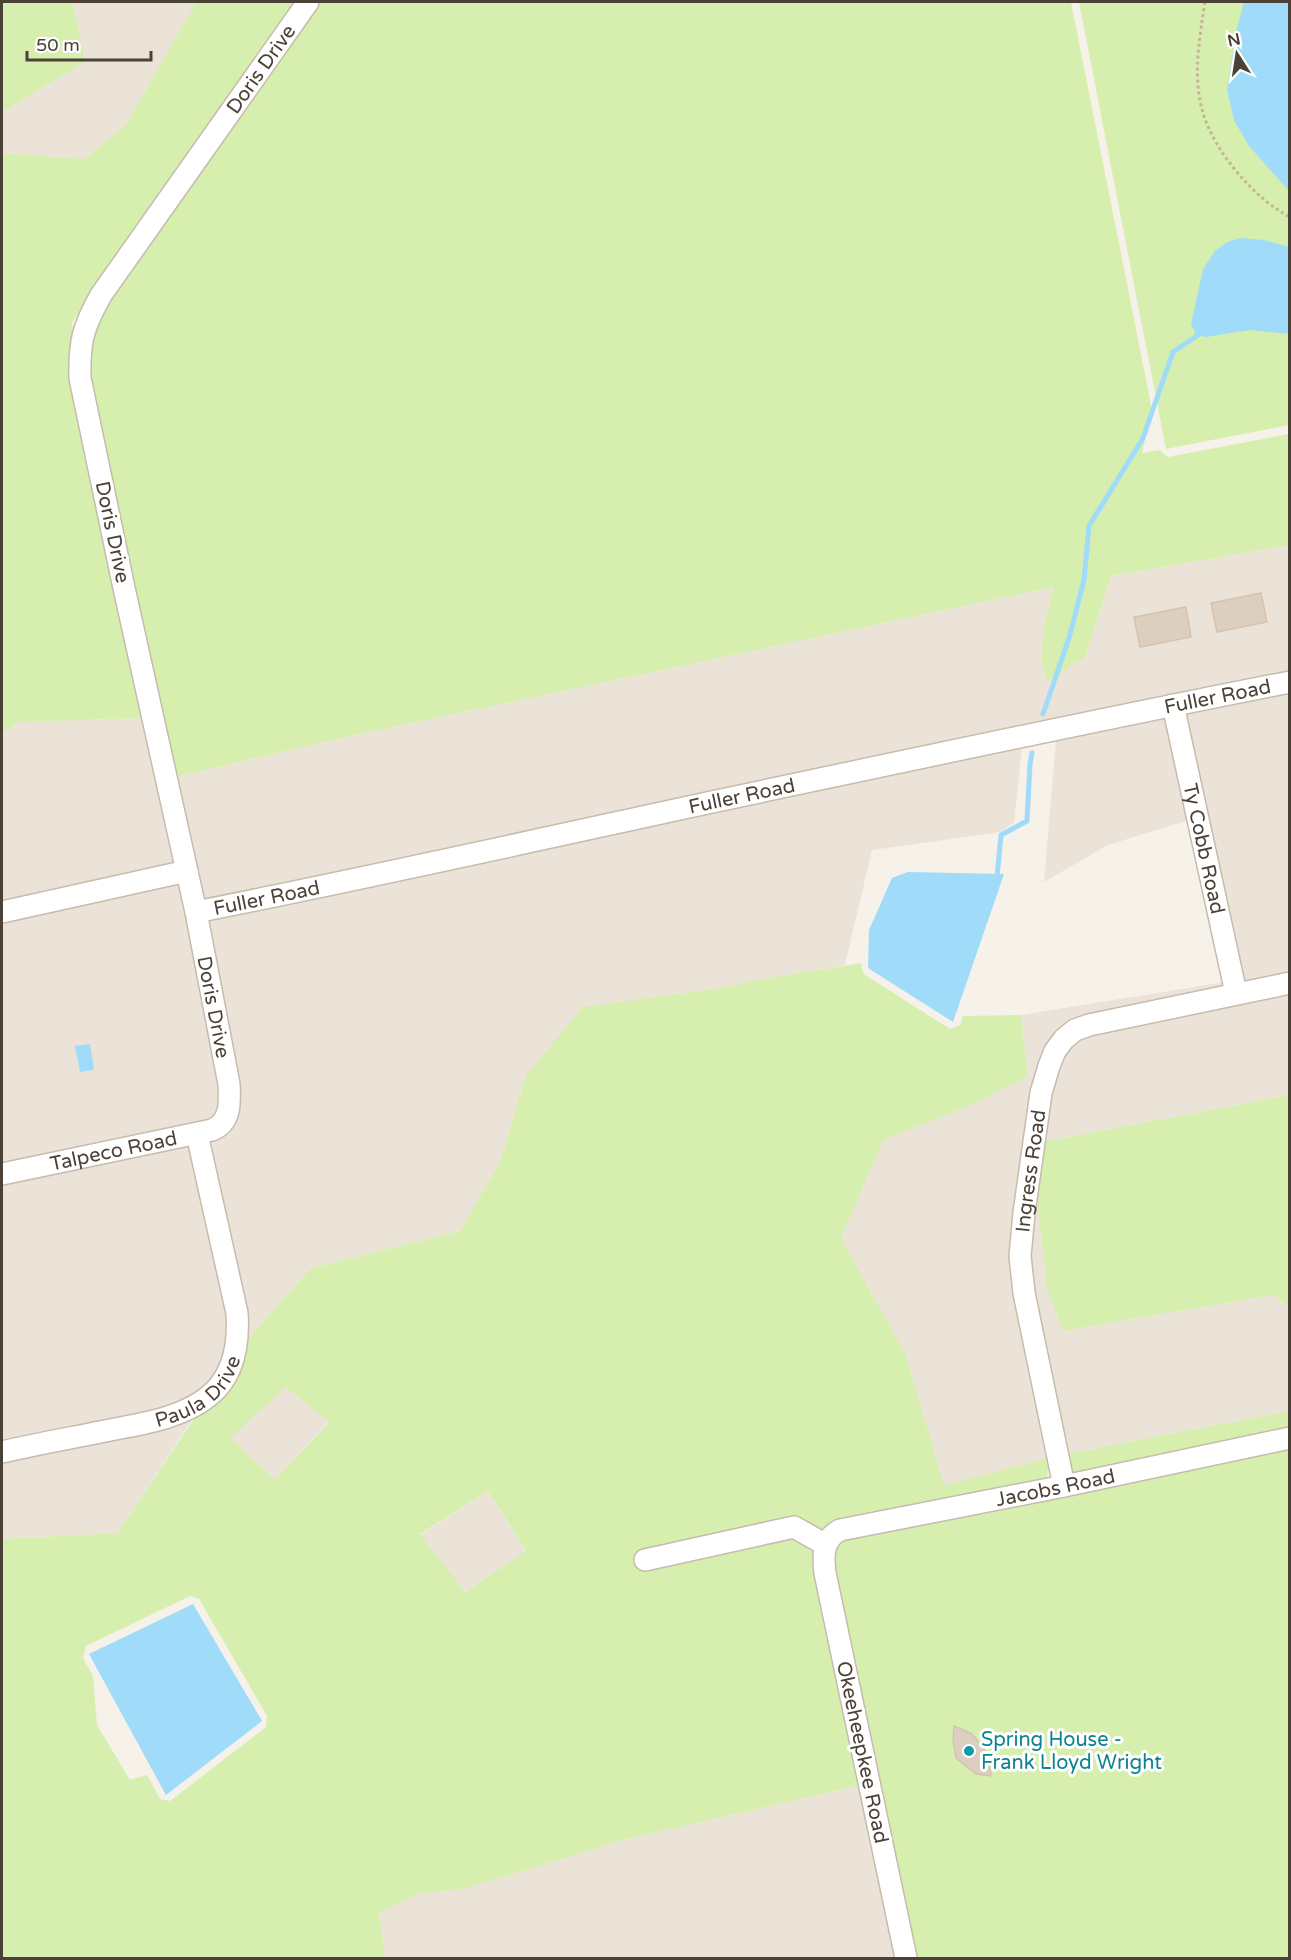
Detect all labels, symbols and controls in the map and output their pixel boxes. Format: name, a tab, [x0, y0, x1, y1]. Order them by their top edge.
street label: Doris Drive	[222, 20, 301, 119]
scale bar	[27, 24, 152, 62]
north arrow	[1207, 24, 1267, 84]
text: N	[1226, 29, 1242, 51]
text: 50 m	[36, 34, 80, 56]
street label: Doris Drive	[90, 479, 135, 585]
street label: Fuller Road	[1162, 675, 1273, 720]
street label: Fuller Road	[687, 774, 797, 820]
street label: Ty Cobb Road	[1177, 781, 1229, 916]
street label: Fuller Road	[211, 876, 322, 921]
street label: Doris Drive	[191, 954, 235, 1060]
street label: Ingress Road	[1011, 1108, 1052, 1233]
street label: Talpeco Road	[48, 1127, 179, 1177]
street label: Paula Drive	[152, 1353, 246, 1433]
street label: Jacobs Road	[994, 1465, 1117, 1512]
street label: Okeeheepkee Road	[831, 1659, 893, 1846]
place label: Spring House - Frank Lloyd Wright	[981, 1728, 1162, 1775]
marker: Spring House - Frank Lloyd Wright	[962, 1744, 976, 1758]

